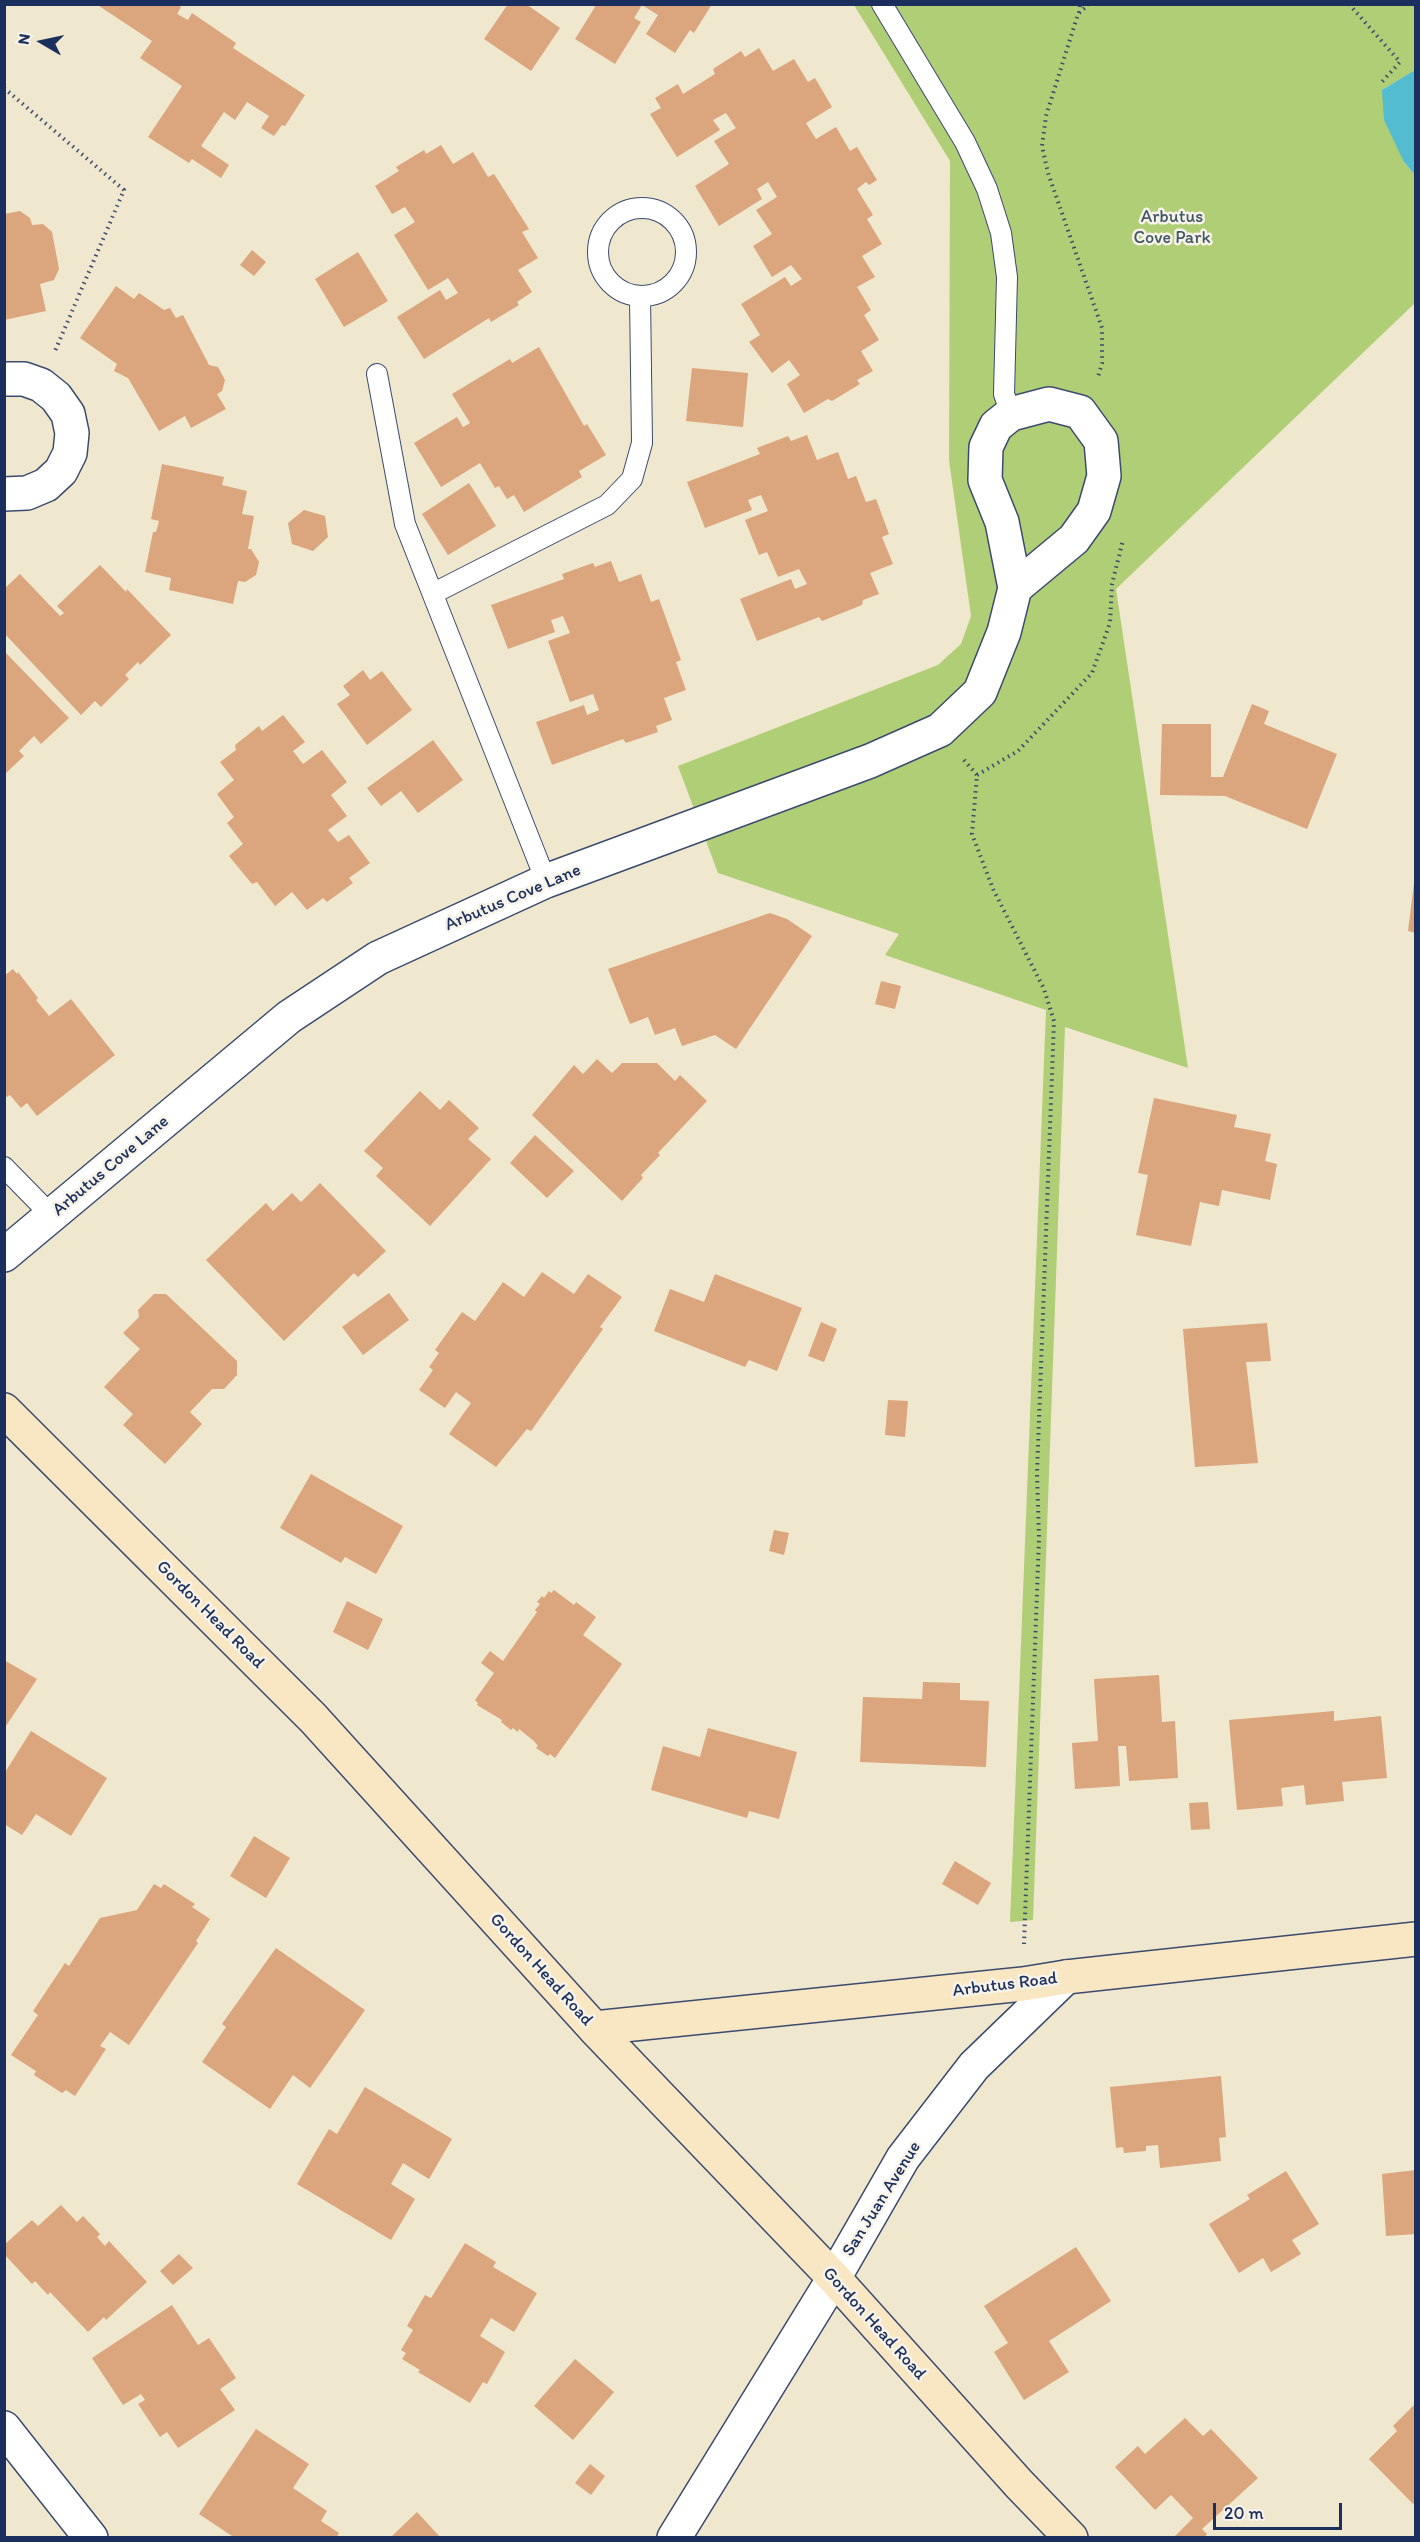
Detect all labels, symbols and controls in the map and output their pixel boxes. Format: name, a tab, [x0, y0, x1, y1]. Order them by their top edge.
north arrow	[12, 12, 72, 72]
text: N	[13, 32, 34, 46]
park label: Arbutus Cove Park	[1133, 206, 1211, 248]
street label: Arbutus Cove Lane	[442, 860, 584, 936]
street label: Arbutus Cove Lane	[48, 1111, 174, 1221]
street label: Gordon Head Road	[151, 1556, 269, 1674]
street label: Gordon Head Road	[485, 1909, 597, 2031]
street label: Arbutus Road	[951, 1968, 1059, 2002]
street label: San Juan Avenue	[838, 2137, 926, 2261]
street label: Gordon Head Road	[818, 2263, 930, 2385]
scale bar	[1216, 2491, 1345, 2529]
text: 20 m	[1224, 2502, 1264, 2524]

